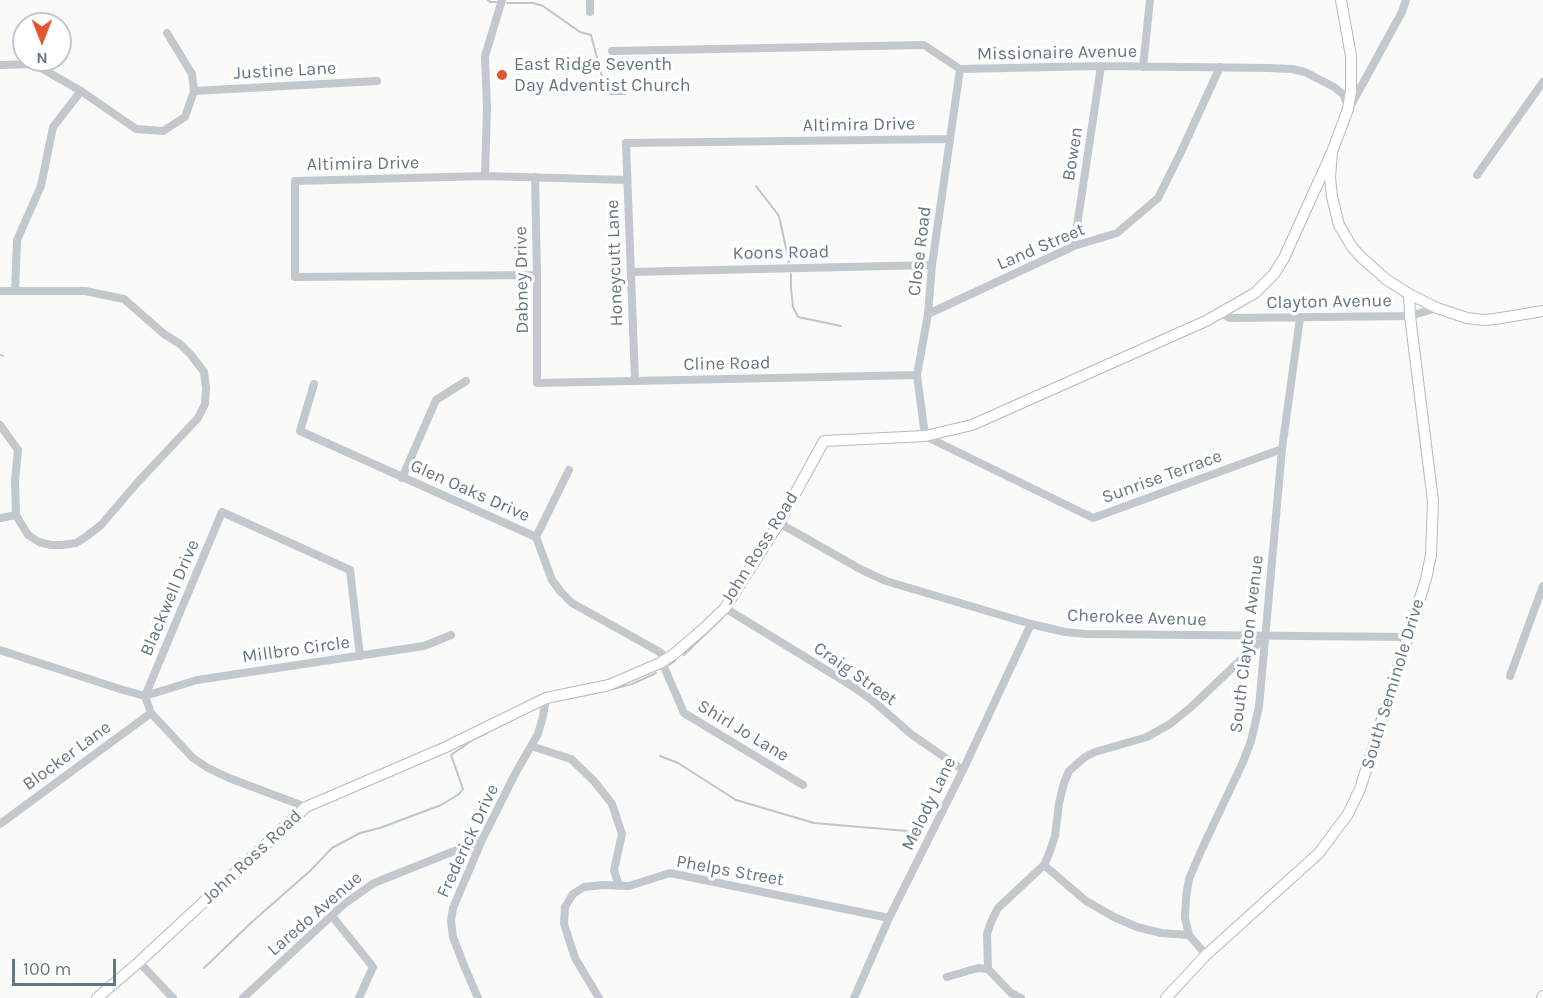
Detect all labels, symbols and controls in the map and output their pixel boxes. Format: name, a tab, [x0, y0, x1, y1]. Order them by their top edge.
north arrow	[12, 12, 72, 72]
street label: Missionaire Avenue	[977, 41, 1137, 65]
text: N	[36, 49, 48, 68]
place label: East Ridge Seventh Day Adventist Church	[514, 54, 691, 97]
street label: Justine Lane	[233, 58, 337, 84]
marker: East Ridge Seventh Day Adventist Church	[495, 68, 509, 82]
street label: Altimira Drive	[803, 113, 915, 137]
street label: Bowen	[1058, 126, 1088, 182]
street label: Altimira Drive	[307, 152, 419, 176]
street label: Honeycutt Lane	[602, 199, 628, 327]
street label: Close Road	[904, 205, 936, 297]
street label: Land Street	[994, 219, 1088, 275]
street label: Dabney Drive	[510, 226, 534, 334]
street label: Koons Road	[732, 241, 830, 265]
street label: Clayton Avenue	[1266, 290, 1392, 314]
street label: Cline Road	[683, 352, 771, 376]
street label: Sunrise Terrace	[1099, 445, 1225, 509]
street label: Glen Oaks Drive	[407, 455, 533, 527]
street label: John Ross Road	[717, 488, 803, 608]
street label: Blackwell Drive	[136, 537, 204, 659]
street label: South Clayton Avenue	[1225, 554, 1269, 734]
street label: South Seminole Drive	[1357, 596, 1429, 772]
street label: Cherokee Avenue	[1067, 605, 1207, 631]
street label: Millbro Circle	[241, 632, 351, 668]
street label: Craig Street	[809, 637, 901, 711]
street label: Shirl Jo Lane	[693, 695, 793, 767]
street label: Blocker Lane	[19, 717, 115, 795]
street label: Melody Lane	[897, 754, 961, 854]
street label: Frederick Drive	[432, 781, 504, 901]
street label: John Ross Road	[198, 805, 306, 909]
street label: Phelps Street	[675, 851, 785, 891]
street label: Laredo Avenue	[263, 867, 367, 961]
scale bar	[15, 947, 118, 985]
text: 100 m	[23, 958, 71, 980]

